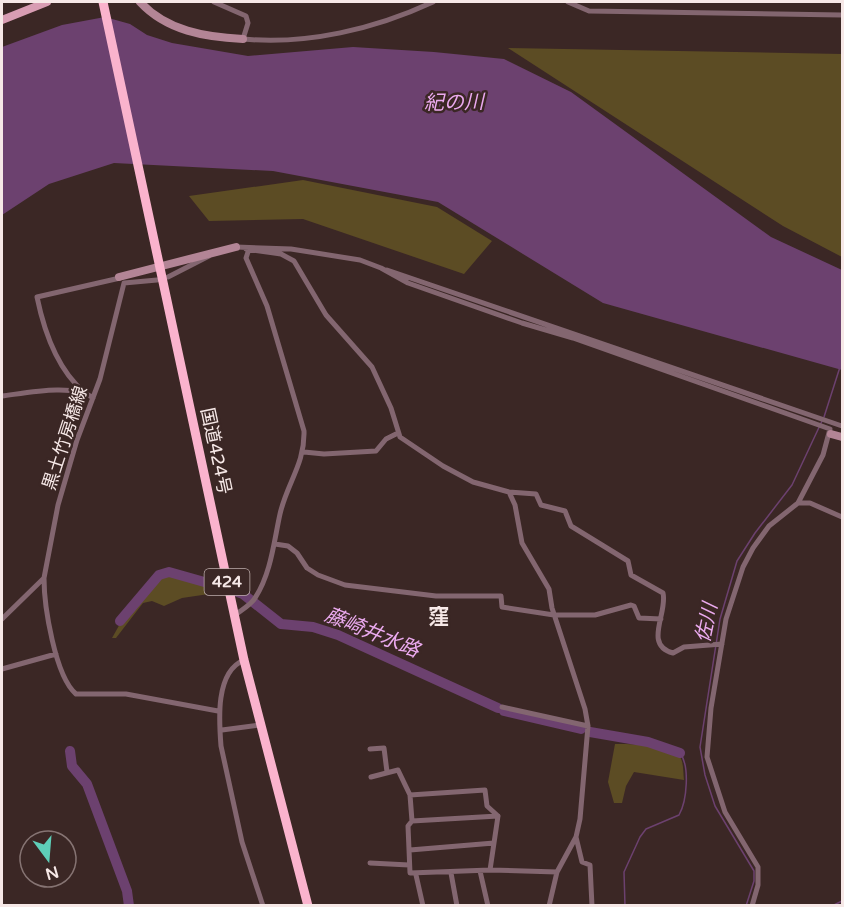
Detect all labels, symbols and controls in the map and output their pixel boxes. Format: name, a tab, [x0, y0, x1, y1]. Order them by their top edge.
water label: 紀の川	[424, 90, 486, 116]
street label: 黒土竹房橋線	[38, 383, 92, 493]
street label: 国道424号	[196, 406, 236, 496]
road number: 424	[204, 569, 250, 595]
water label: 佐川	[691, 599, 723, 645]
water label: 藤崎井水路	[321, 603, 425, 664]
district label: 窪	[429, 605, 450, 630]
north arrow	[18, 829, 78, 889]
text: N	[43, 861, 61, 884]

